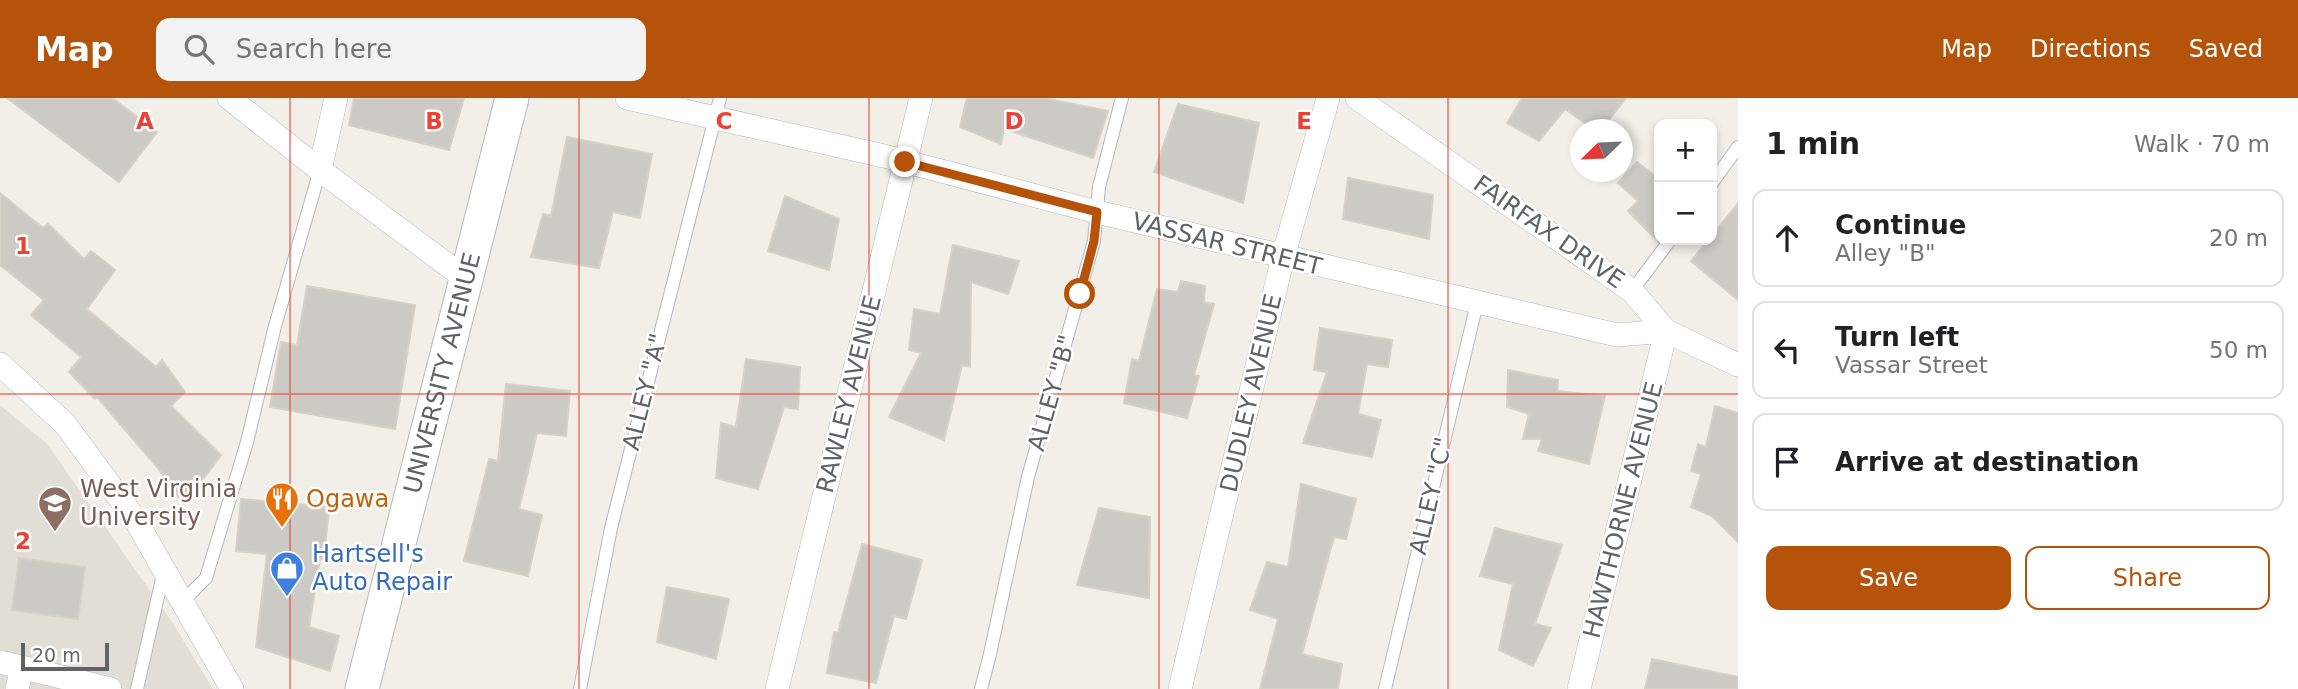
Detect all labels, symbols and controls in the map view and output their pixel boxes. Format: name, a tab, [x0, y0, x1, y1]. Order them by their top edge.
search box	[156, 18, 646, 81]
text: Map	[35, 30, 114, 69]
icon: search	[180, 30, 218, 68]
text: Search here	[236, 34, 392, 64]
text: Map	[1941, 35, 1992, 63]
text: Directions	[2030, 35, 2151, 63]
text: Saved	[2189, 35, 2263, 63]
text: A	[136, 108, 154, 134]
text: B	[425, 108, 443, 134]
text: C	[716, 108, 732, 134]
text: D	[1004, 108, 1024, 134]
text: E	[1296, 108, 1312, 134]
north arrow	[1570, 119, 1633, 182]
map controls	[1654, 119, 1717, 245]
button: +	[1654, 119, 1717, 182]
text: 1 min	[1766, 126, 1860, 161]
text: Walk · 70 m	[2134, 131, 2270, 157]
route end	[889, 146, 920, 177]
street label: FAIRFAX DRIVE	[1468, 170, 1630, 294]
button: −	[1654, 182, 1717, 245]
street label: VASSAR STREET	[1129, 207, 1325, 281]
text: Continue	[1835, 210, 1966, 240]
icon: ahead	[1768, 219, 1806, 257]
text: 20 m	[2209, 225, 2268, 251]
text: 1	[15, 233, 31, 259]
text: Alley "B"	[1835, 240, 1936, 266]
street label: UNIVERSITY AVENUE	[398, 250, 486, 496]
route start	[1064, 278, 1095, 309]
street label: DUDLEY AVENUE	[1215, 291, 1287, 495]
street label: RAWLEY AVENUE	[811, 292, 887, 496]
text: Turn left	[1835, 322, 1959, 352]
street label: ALLEY "A"	[617, 331, 673, 453]
icon: left	[1768, 331, 1806, 369]
street label: ALLEY "B"	[1022, 332, 1082, 454]
text: 50 m	[2209, 337, 2268, 363]
text: Vassar Street	[1835, 352, 1988, 378]
street label: HAWTHORNE AVENUE	[1578, 379, 1668, 641]
street label: ALLEY "C"	[1404, 435, 1458, 557]
icon: arrive	[1768, 443, 1806, 481]
text: Arrive at destination	[1835, 447, 2139, 477]
place label: West Virginia University	[80, 475, 237, 531]
restaurant icon: Ogawa	[263, 480, 301, 529]
school or university icon: West Virginia University	[36, 484, 74, 533]
place label: Ogawa	[306, 485, 389, 513]
text: 2	[15, 528, 31, 554]
place label: Hartsell's Auto Repair	[312, 540, 452, 596]
button: Save	[1766, 546, 2011, 610]
button: Share	[2025, 546, 2270, 610]
shop icon: Hartsell's Auto Repair	[268, 549, 306, 598]
scale bar	[21, 640, 108, 672]
text: 20 m	[32, 644, 81, 666]

